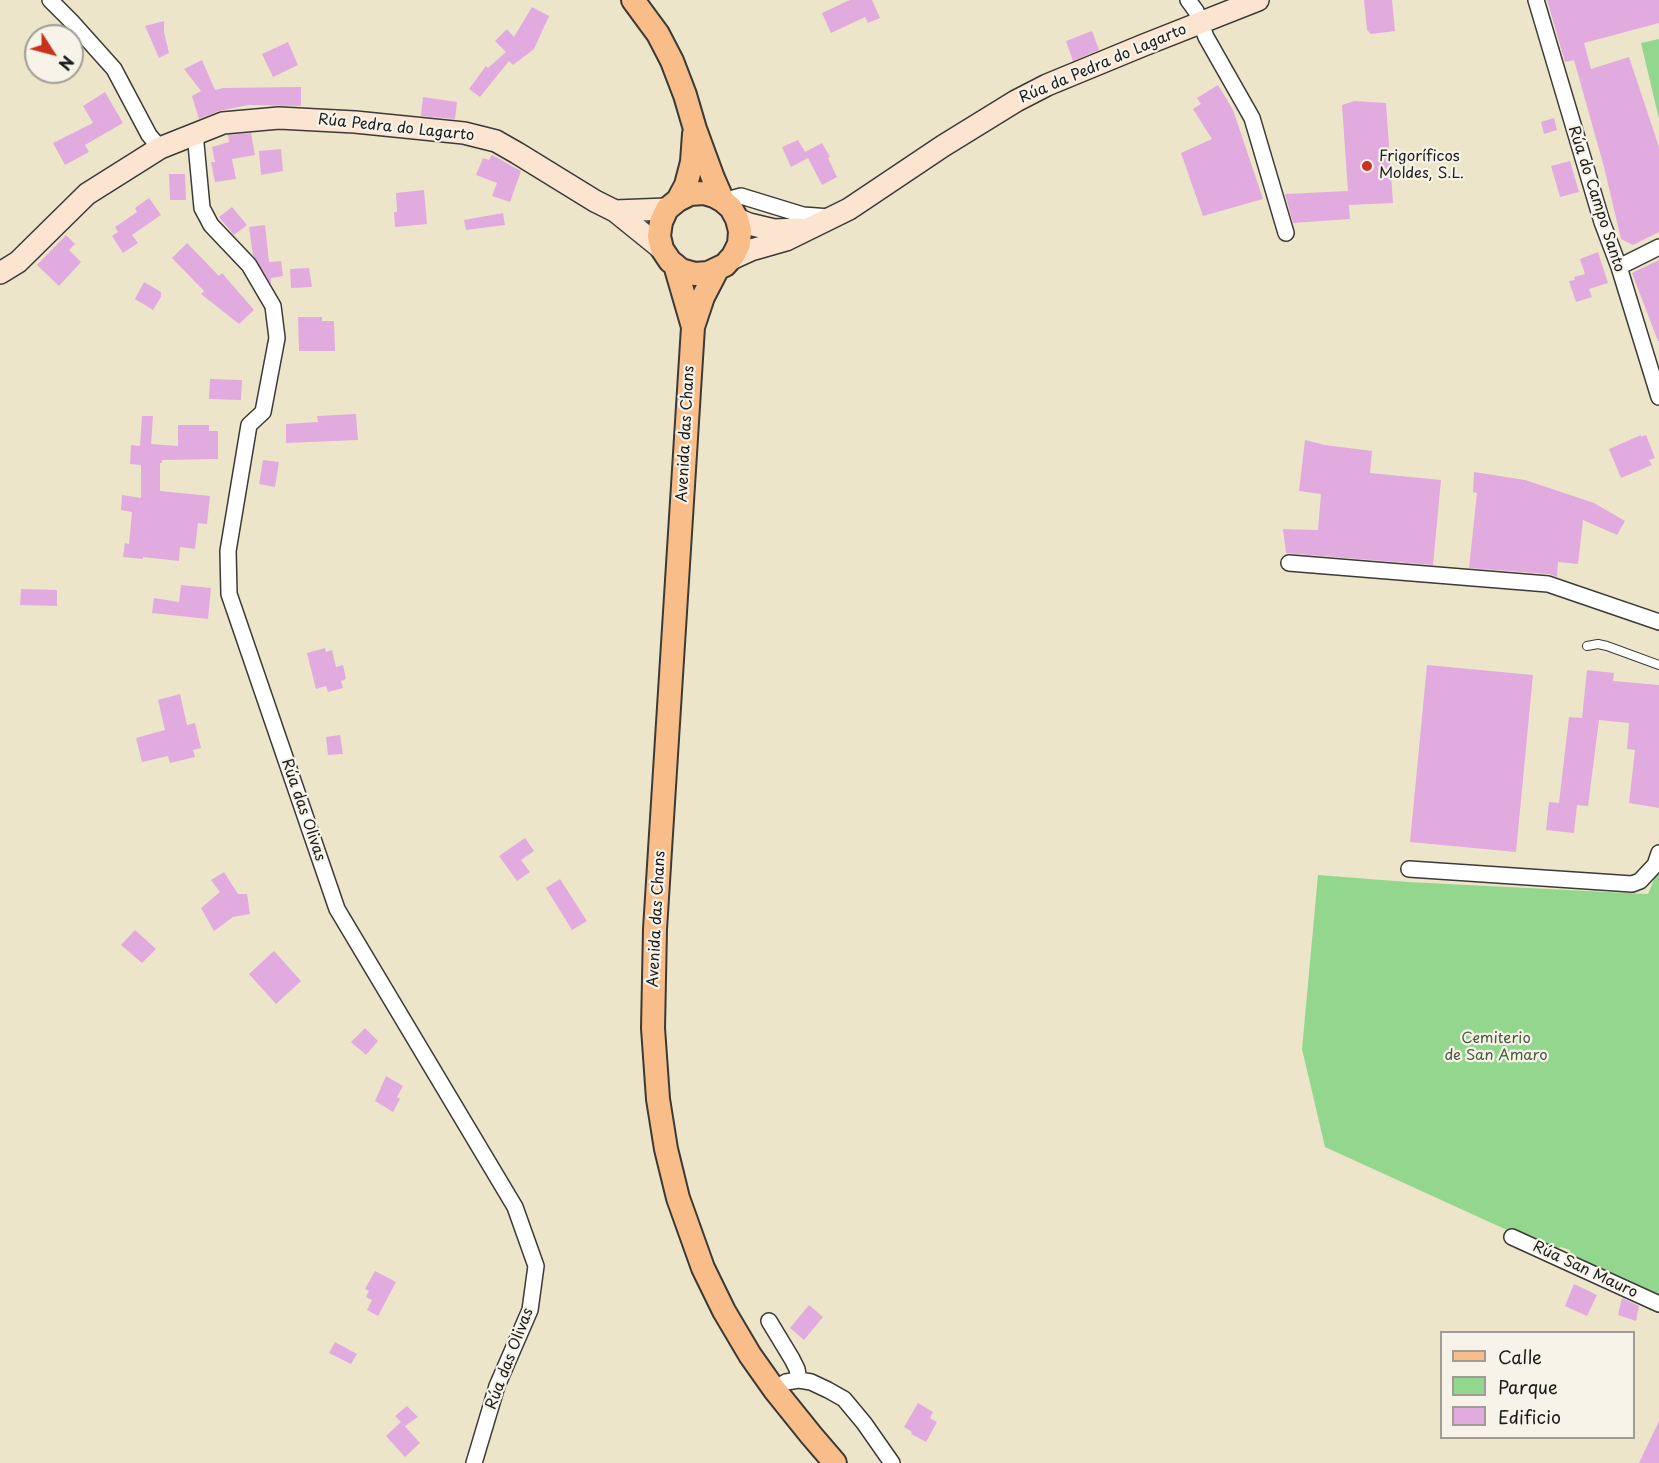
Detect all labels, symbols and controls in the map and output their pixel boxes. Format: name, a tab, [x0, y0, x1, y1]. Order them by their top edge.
street label: Rúa da Pedra do Lagarto	[1017, 21, 1189, 107]
north arrow	[24, 24, 84, 84]
text: N	[54, 51, 80, 76]
street label: Rúa Pedra do Lagarto	[317, 111, 475, 145]
street label: Rúa do Campo Santo	[1564, 124, 1628, 274]
place label: Frigoríficos Moldes, S.L.	[1379, 148, 1464, 183]
marker: Frigoríficos Moldes, S.L.	[1360, 159, 1374, 173]
street label: Avenida das Chans	[673, 365, 699, 503]
street label: Rúa das Olivas	[277, 756, 329, 864]
street label: Avenida das Chans	[644, 850, 670, 988]
park label: Cemiterio de San Amaro	[1444, 1030, 1548, 1065]
street label: Rúa San Mauro	[1530, 1238, 1640, 1302]
street label: Rúa das Olivas	[482, 1306, 538, 1412]
legend	[1440, 1331, 1635, 1439]
text: Calle	[1498, 1343, 1542, 1370]
text: Parque	[1498, 1373, 1558, 1400]
text: Edificio	[1498, 1403, 1561, 1430]

